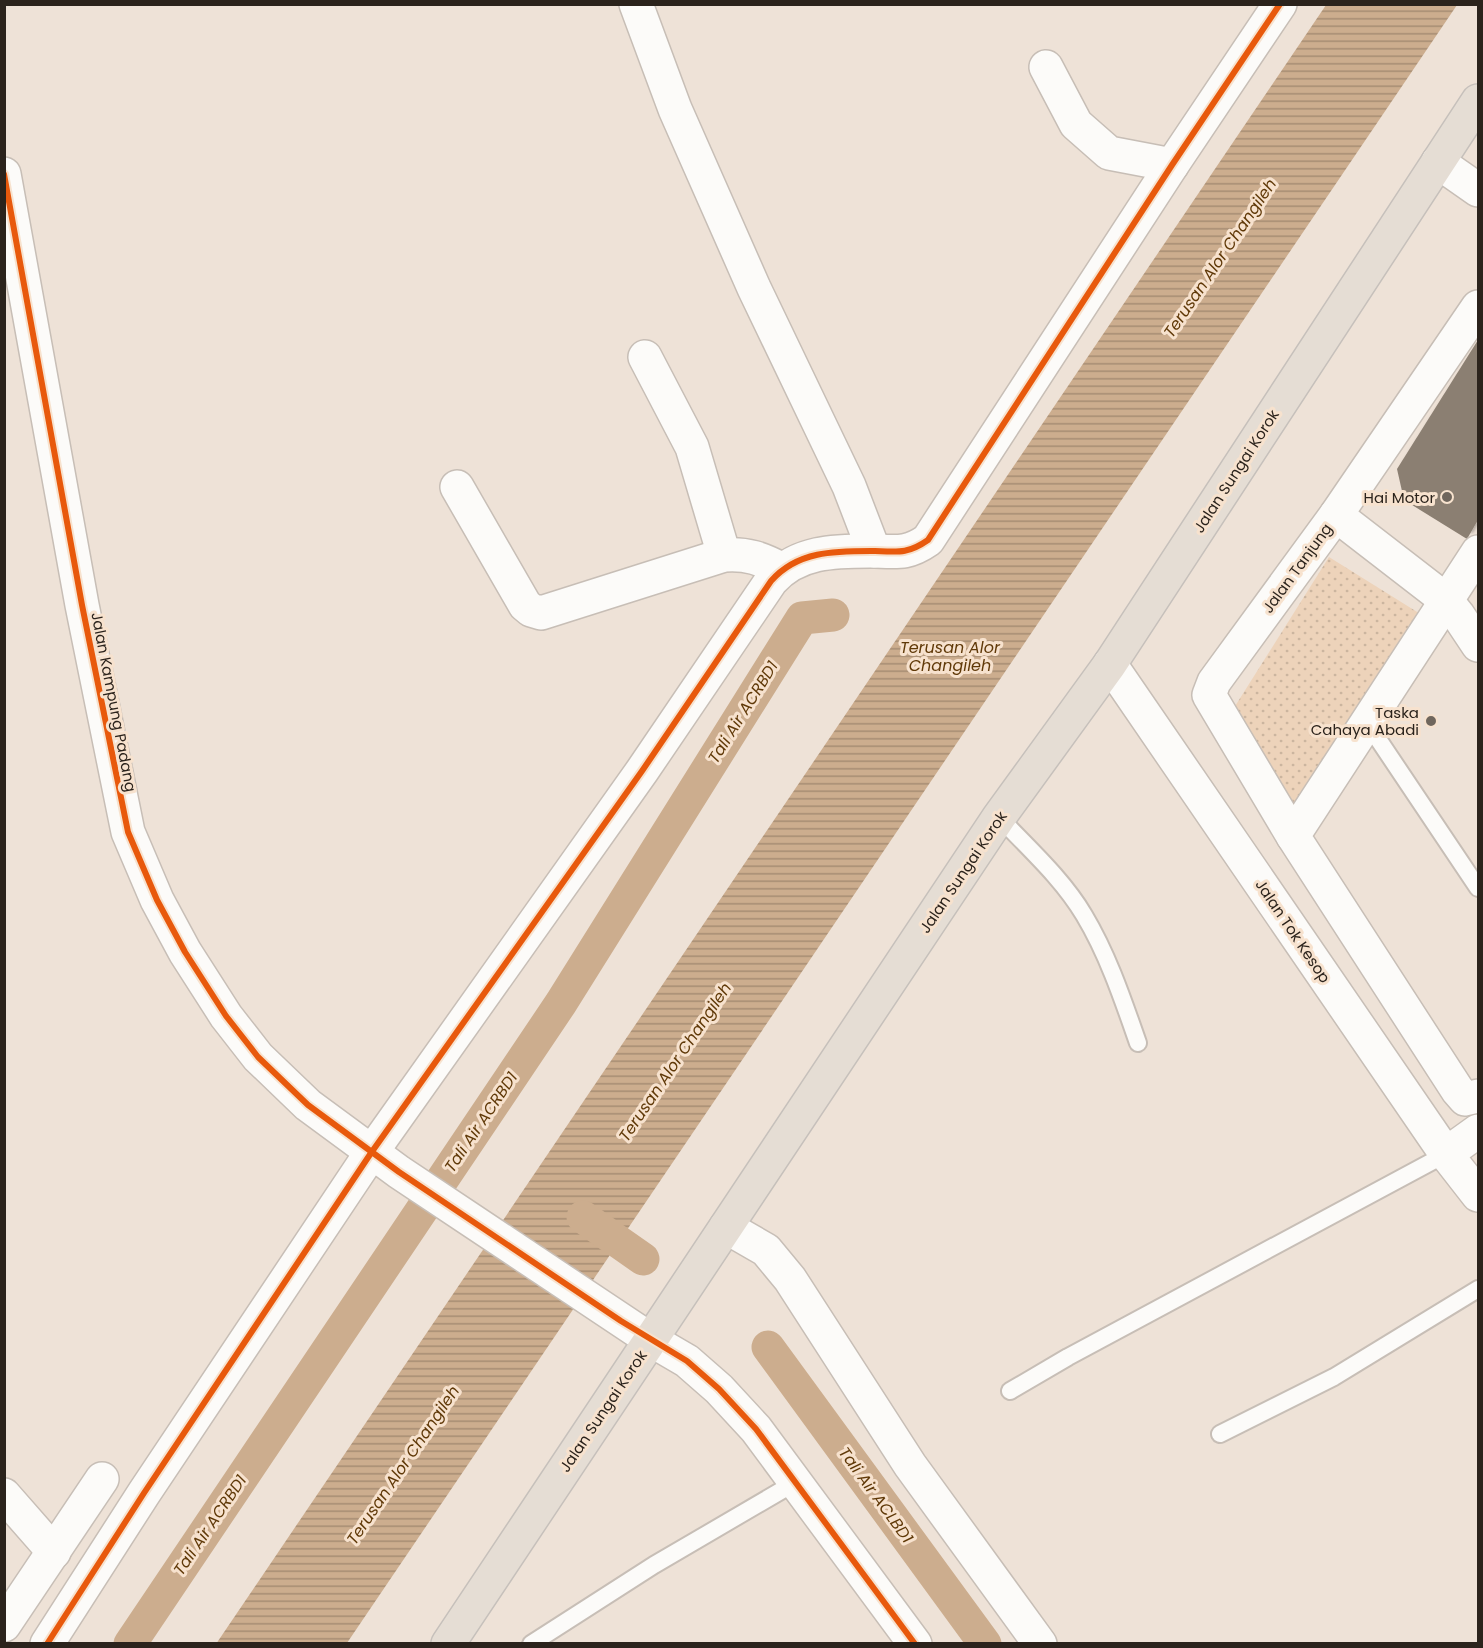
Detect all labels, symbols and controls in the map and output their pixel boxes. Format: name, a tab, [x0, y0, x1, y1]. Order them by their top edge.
water label: Terusan Alor Changileh	[1158, 174, 1282, 342]
street label: Jalan Sungai Korok	[1188, 405, 1284, 537]
place label: Hai Motor	[1364, 487, 1435, 508]
marker: Hai Motor	[1440, 490, 1454, 504]
street label: Jalan Tanjung	[1257, 519, 1337, 617]
street label: Jalan Kampung Padang	[86, 610, 142, 794]
water label: Terusan Alor Changileh	[900, 636, 1001, 677]
water label: Tali Air ACRBD1	[702, 656, 784, 768]
place label: Taska Cahaya Abadi	[1311, 702, 1419, 740]
marker: Taska Cahaya Abadi	[1424, 714, 1438, 728]
street label: Jalan Sungai Korok	[914, 807, 1012, 937]
street label: Jalan Tok Kesop	[1251, 875, 1335, 987]
water label: Terusan Alor Changileh	[613, 978, 737, 1146]
water label: Tali Air ACRBD1	[439, 1067, 523, 1177]
street label: Jalan Sungai Korok	[554, 1346, 652, 1476]
water label: Terusan Alor Changileh	[341, 1381, 465, 1549]
water label: Tali Air ACLBD1	[833, 1442, 919, 1548]
water label: Tali Air ACRBD1	[168, 1470, 252, 1580]

